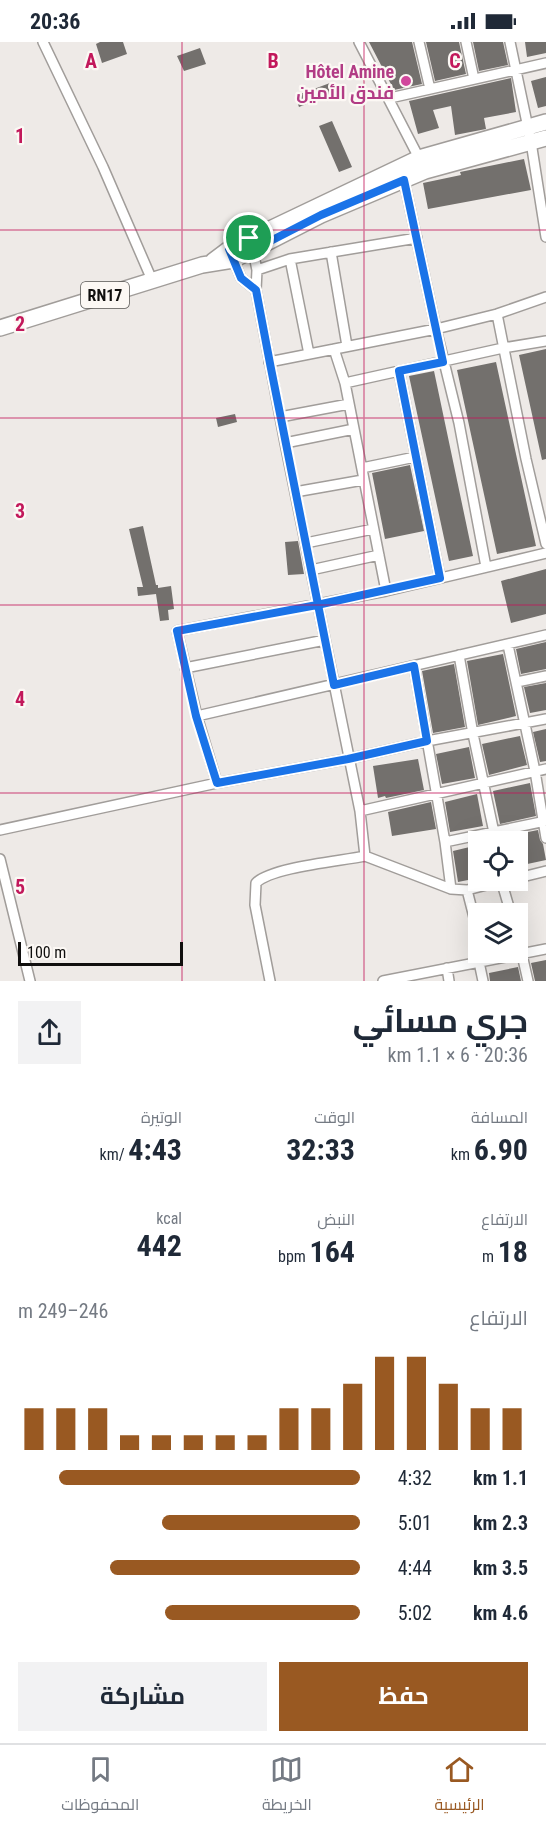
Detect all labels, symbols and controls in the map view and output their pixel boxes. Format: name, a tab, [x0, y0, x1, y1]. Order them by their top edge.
text: 20:36	[30, 9, 81, 34]
text: A	[85, 49, 97, 73]
text: B	[267, 49, 279, 73]
text: C	[449, 49, 461, 73]
place label: Hôtel Amine فندق الأمين	[296, 61, 394, 104]
marker: Hôtel Amine فندق الأمين	[399, 74, 413, 88]
text: 1	[15, 124, 25, 148]
pin	[223, 212, 274, 263]
icon: arrive	[232, 221, 265, 254]
road number: RN17	[81, 282, 129, 308]
text: 2	[15, 312, 25, 336]
text: 3	[15, 499, 25, 523]
text: 4	[15, 687, 25, 711]
map controls	[468, 831, 528, 963]
button: locate	[468, 831, 528, 891]
text: 5	[15, 875, 25, 899]
button: layers	[468, 903, 528, 963]
scale bar	[18, 939, 183, 966]
text: 100 m	[27, 943, 66, 962]
button: share	[18, 1001, 81, 1064]
text: جري مسائي	[353, 1001, 528, 1040]
text: 20:36 · 6 × 1.1 km	[388, 1043, 528, 1067]
text: الوتيرة	[141, 1108, 182, 1127]
text: الوقت	[314, 1108, 355, 1127]
text: المسافة	[471, 1108, 528, 1127]
text: 4:43	[128, 1132, 182, 1167]
text: 32:33	[286, 1132, 355, 1167]
text: 6.90	[474, 1132, 528, 1167]
text: /km	[99, 1145, 128, 1164]
text: km	[451, 1145, 474, 1164]
text: kcal	[156, 1209, 182, 1228]
text: النبض	[317, 1210, 355, 1229]
text: الارتفاع	[481, 1210, 528, 1229]
text: 442	[137, 1228, 182, 1263]
text: 164	[310, 1234, 355, 1269]
text: 18	[498, 1234, 528, 1269]
text: bpm	[278, 1247, 310, 1266]
text: m	[482, 1247, 498, 1266]
text: 246–249 m	[18, 1299, 108, 1323]
text: الارتفاع	[469, 1306, 528, 1330]
text: 4:32	[398, 1466, 432, 1490]
text: 1.1 km	[473, 1466, 528, 1490]
text: 5:01	[398, 1511, 432, 1535]
text: 2.3 km	[473, 1511, 528, 1535]
text: 4:44	[398, 1556, 432, 1580]
text: 3.5 km	[473, 1556, 528, 1580]
text: 5:02	[398, 1601, 432, 1625]
text: 4.6 km	[473, 1601, 528, 1625]
button: مشاركة	[18, 1662, 267, 1731]
button: حفظ	[279, 1662, 528, 1731]
tab: المحفوظات	[61, 1753, 139, 1819]
tab: الخريطة	[262, 1753, 312, 1819]
tab: الرئيسية	[434, 1753, 485, 1819]

